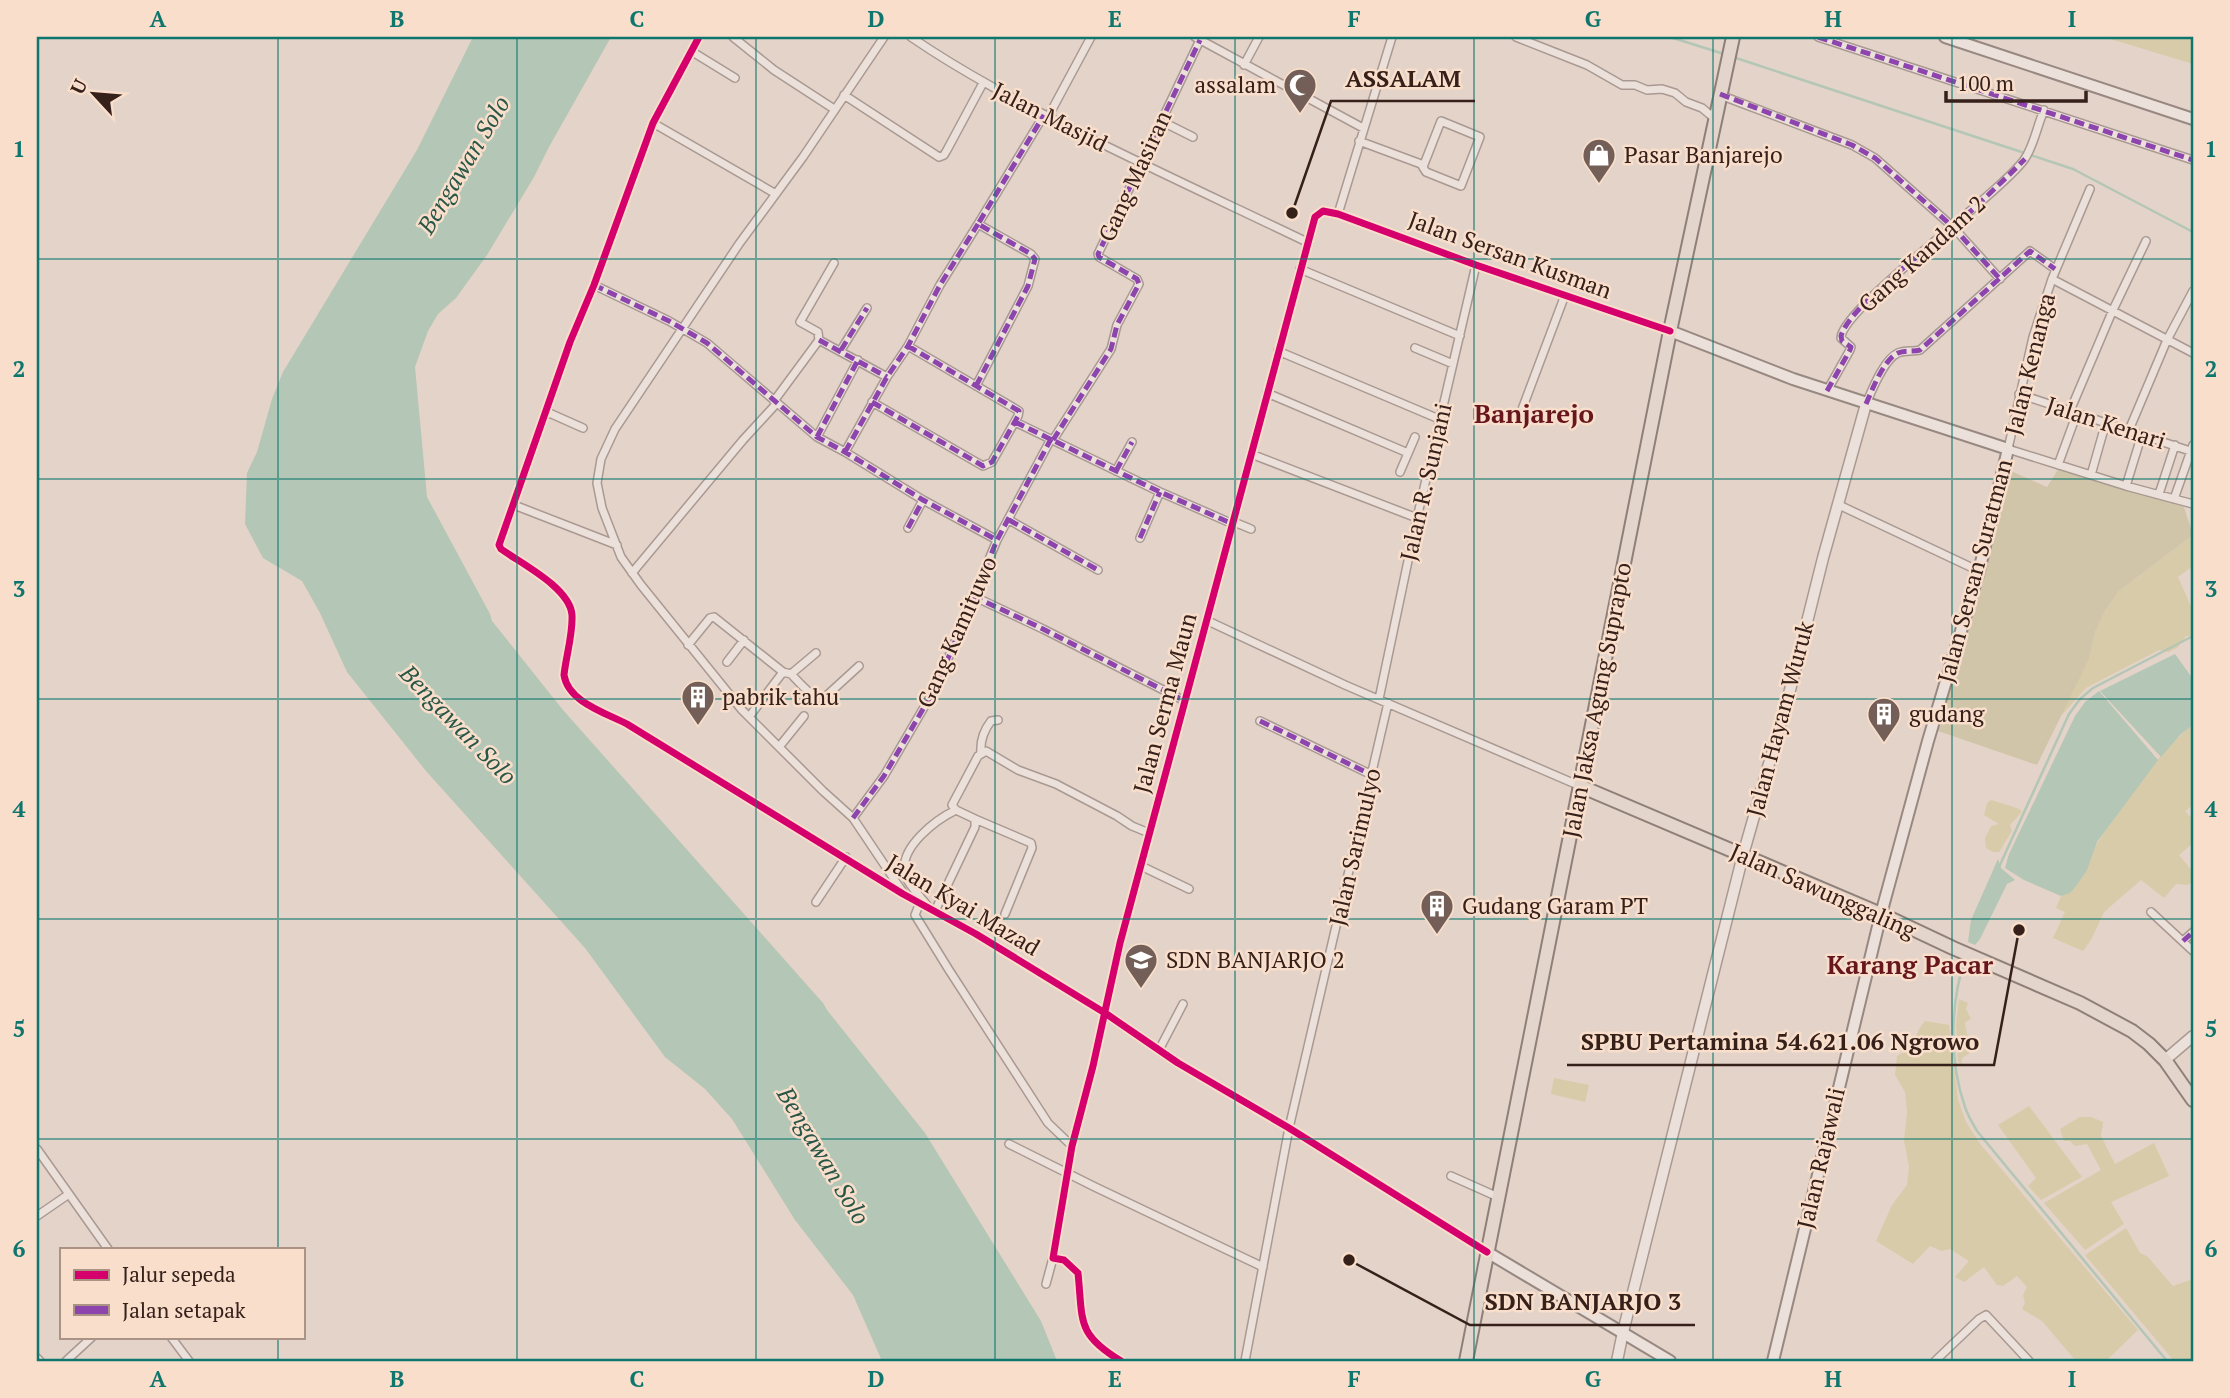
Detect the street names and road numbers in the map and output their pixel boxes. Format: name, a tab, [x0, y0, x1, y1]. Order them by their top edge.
street label: Jalan Masjid	[987, 74, 1113, 159]
street label: Gang Masiran	[1091, 105, 1179, 246]
street label: Gang Kandam 2	[1851, 188, 1992, 319]
street label: Jalan Sersan Kusman	[1404, 203, 1616, 306]
street label: Jalan Kenanga	[1997, 289, 2062, 438]
street label: Jalan Kenari	[2043, 389, 2170, 456]
street label: Jalan R. Sunjani	[1392, 400, 1459, 564]
street label: Jalan Sersan Suratman	[1930, 455, 2019, 686]
street label: Gang Kamituwo	[909, 551, 1004, 713]
street label: Jalan Jaksa Agung Suprapto	[1555, 560, 1638, 840]
street label: Jalan Serma Maun	[1126, 609, 1204, 796]
street label: Jalan Hayam Wuruk	[1738, 617, 1821, 820]
street label: Jalan Sarimulyo	[1321, 765, 1388, 929]
street label: Jalan Sawunggaling	[1725, 836, 1922, 946]
street label: Jalan Kyai Mazad	[881, 847, 1046, 963]
street label: Jalan Rajawali	[1789, 1084, 1852, 1232]

